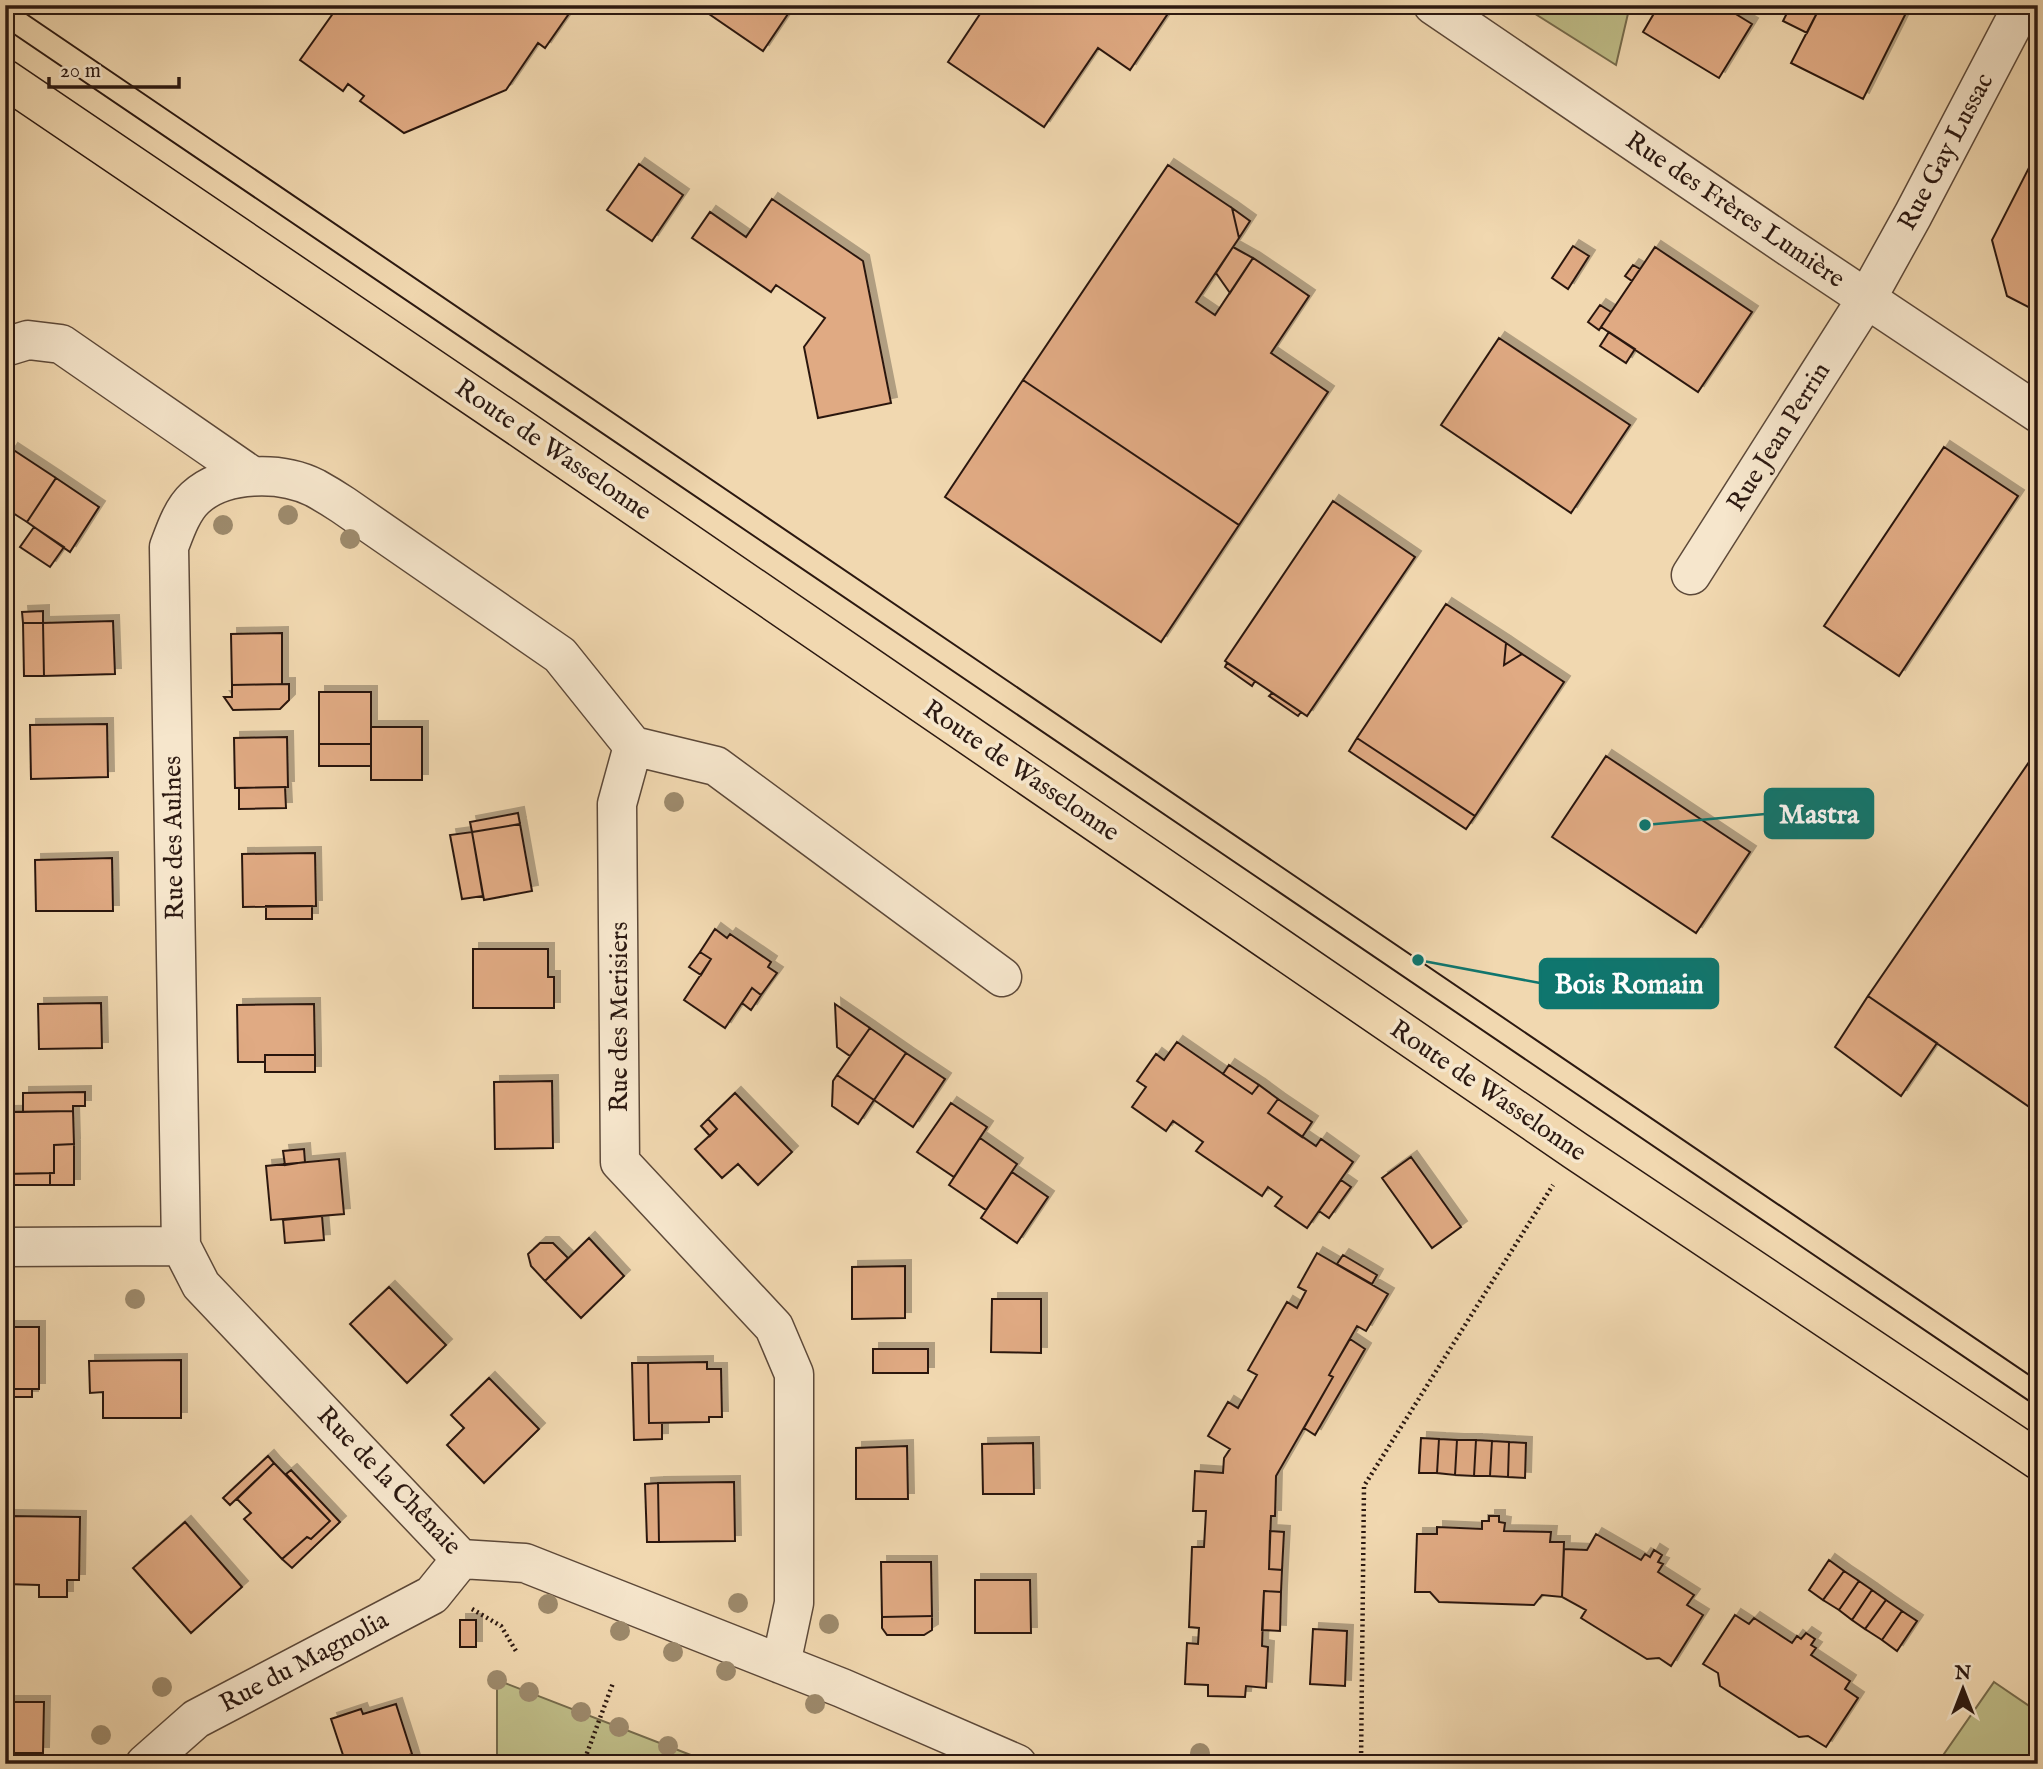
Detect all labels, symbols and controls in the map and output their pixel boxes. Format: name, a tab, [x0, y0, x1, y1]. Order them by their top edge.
scale bar	[49, 46, 178, 90]
text: 20 m	[60, 58, 101, 85]
street label: Rue Gay Lussac	[1891, 68, 2001, 236]
street label: Rue des Frères Lumière	[1619, 124, 1851, 296]
street label: Rue Jean Perrin	[1720, 356, 1838, 518]
street label: Route de Wasselonne	[448, 372, 658, 528]
street label: Route de Wasselonne	[916, 693, 1126, 849]
street label: Rue des Aulnes	[156, 755, 192, 921]
callout: Mastra	[1765, 789, 1873, 838]
text: Mastra	[1779, 798, 1860, 833]
street label: Rue des Merisiers	[603, 922, 636, 1112]
callout: Bois Romain	[1540, 959, 1718, 1008]
text: Bois Romain	[1554, 968, 1704, 1003]
street label: Route de Wasselonne	[1383, 1013, 1593, 1169]
street label: Rue de la Chênaie	[310, 1400, 468, 1562]
street label: Rue du Magnolia	[214, 1603, 395, 1720]
north arrow	[1927, 1654, 1997, 1724]
text: N	[1954, 1662, 1972, 1686]

